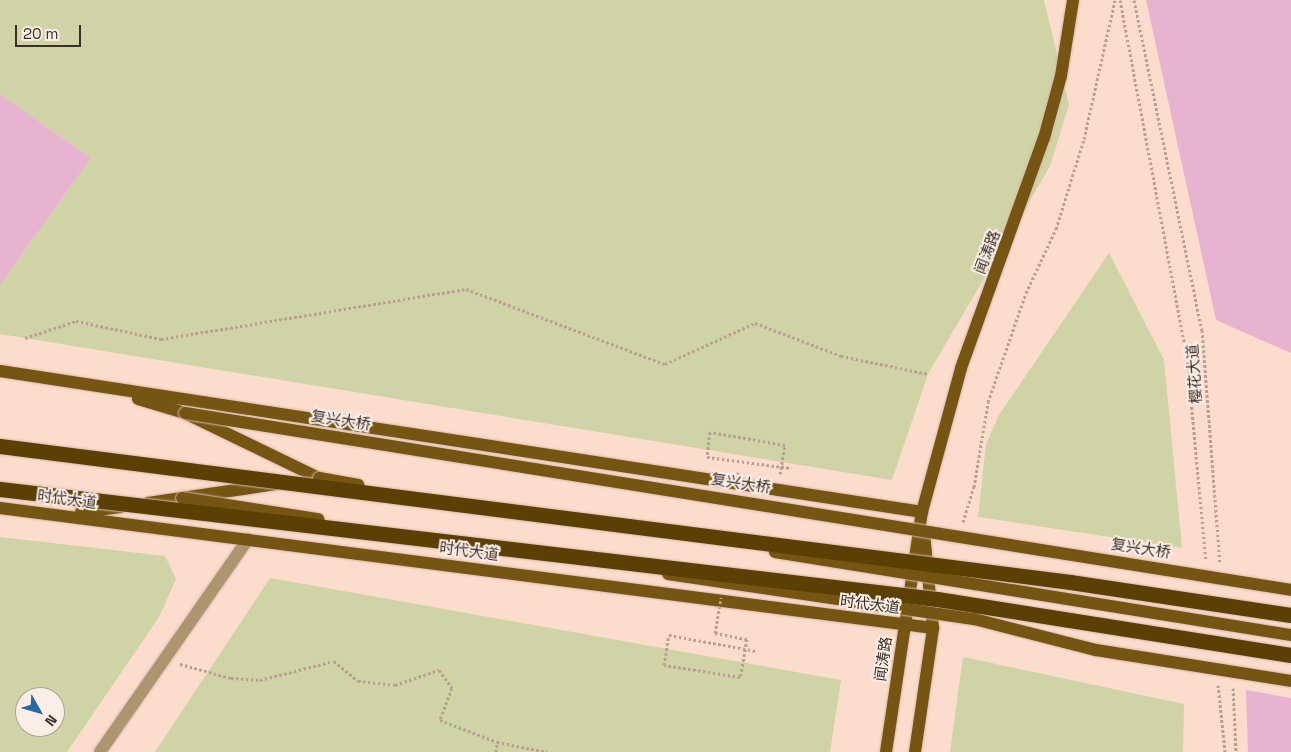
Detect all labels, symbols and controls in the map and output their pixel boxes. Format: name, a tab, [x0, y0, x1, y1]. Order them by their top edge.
scale bar	[18, 15, 84, 47]
text: 20 m	[23, 24, 58, 43]
street label: 闻涛路	[971, 228, 1003, 276]
street label: 樱花大道	[1183, 343, 1205, 405]
street label: 复兴大桥	[310, 406, 372, 434]
street label: 复兴大桥	[710, 469, 772, 497]
street label: 时代大道	[36, 486, 98, 512]
street label: 复兴大桥	[1110, 534, 1172, 562]
street label: 时代大道	[438, 538, 500, 564]
street label: 时代大道	[839, 591, 901, 617]
street label: 闻涛路	[871, 635, 895, 683]
north arrow	[15, 687, 65, 737]
text: N	[41, 711, 61, 730]

